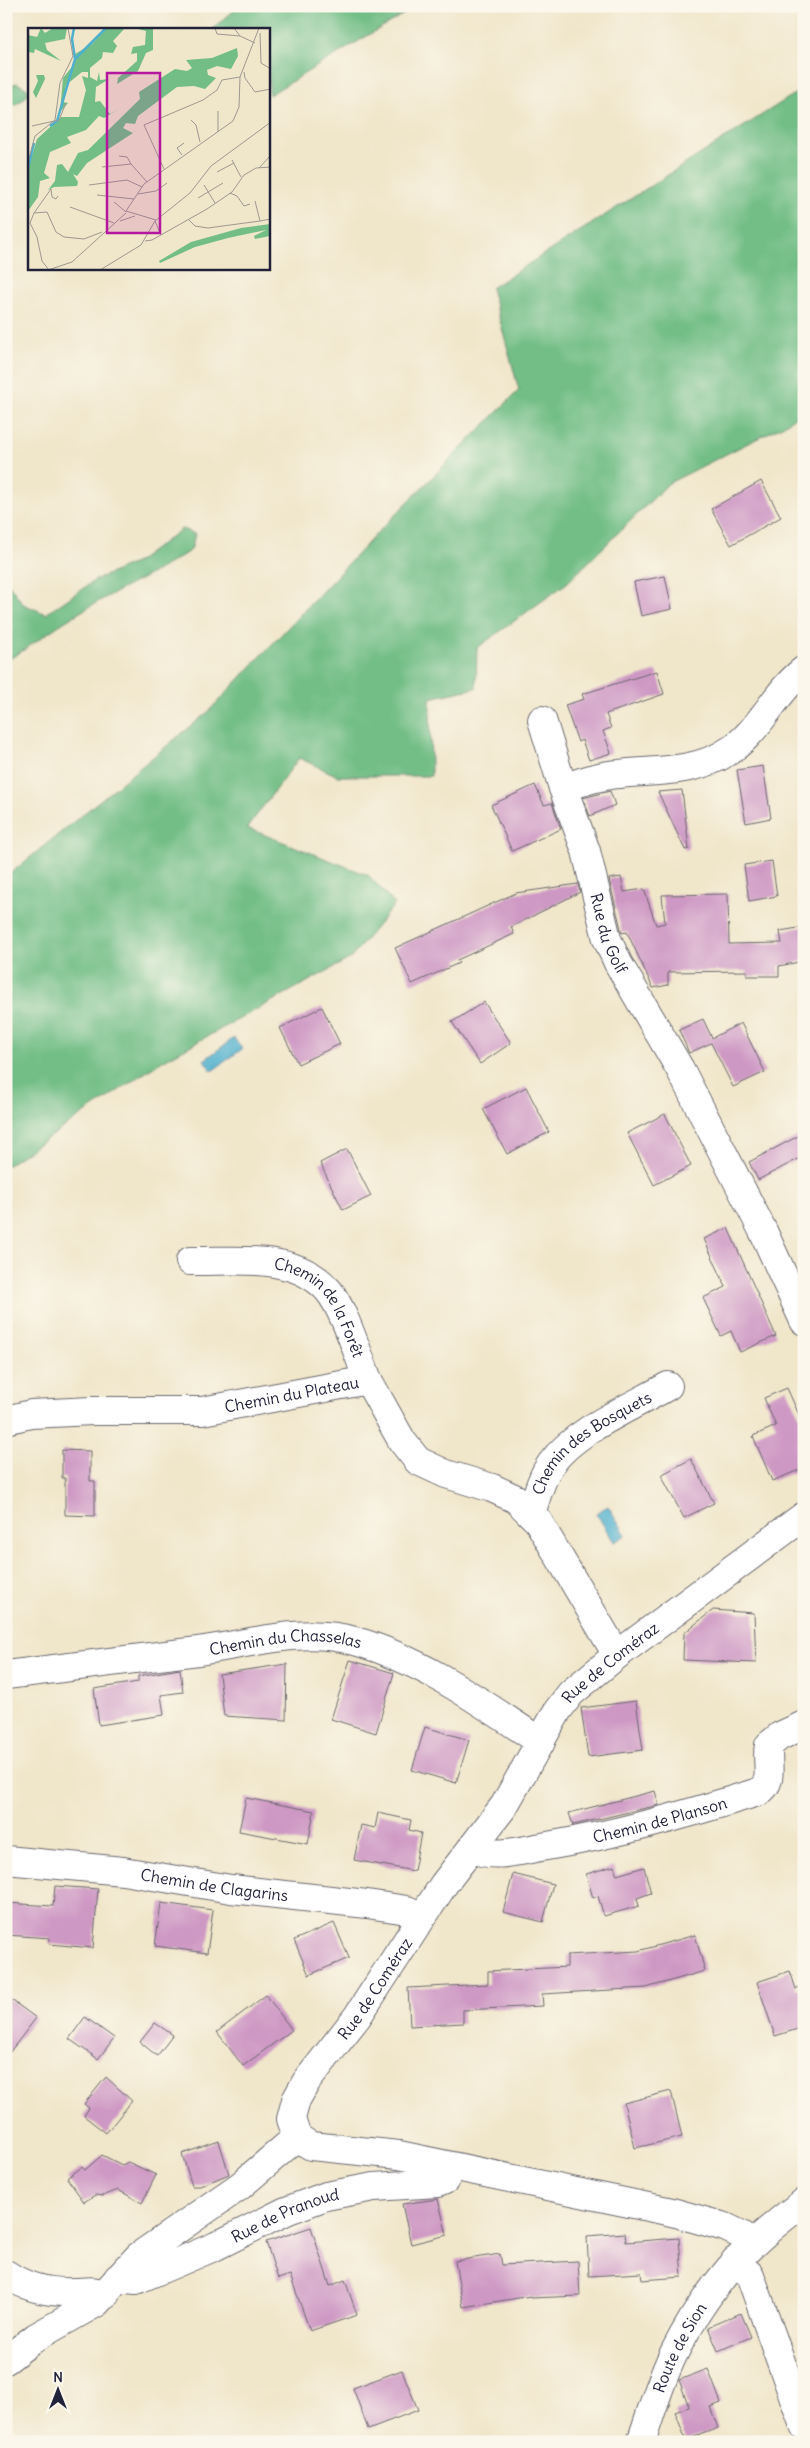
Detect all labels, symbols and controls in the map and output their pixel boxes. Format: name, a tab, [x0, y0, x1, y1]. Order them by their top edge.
inset map	[28, 28, 270, 270]
street label: Rue du Golf	[586, 891, 632, 978]
street label: Chemin de la Forêt	[272, 1253, 369, 1361]
street label: Chemin du Plateau	[223, 1372, 361, 1417]
street label: Chemin des Bosquets	[528, 1387, 655, 1497]
street label: Rue de Coméraz	[557, 1617, 663, 1707]
street label: Chemin du Chasselas	[208, 1625, 364, 1659]
street label: Chemin de Planson	[591, 1792, 729, 1847]
street label: Chemin de Clagarins	[139, 1864, 289, 1905]
street label: Rue de Coméraz	[333, 1933, 416, 2043]
street label: Rue de Pranoud	[228, 2184, 340, 2247]
street label: Route de Sion	[648, 2299, 711, 2395]
north arrow	[32, 2366, 82, 2416]
text: N	[53, 2368, 63, 2386]

